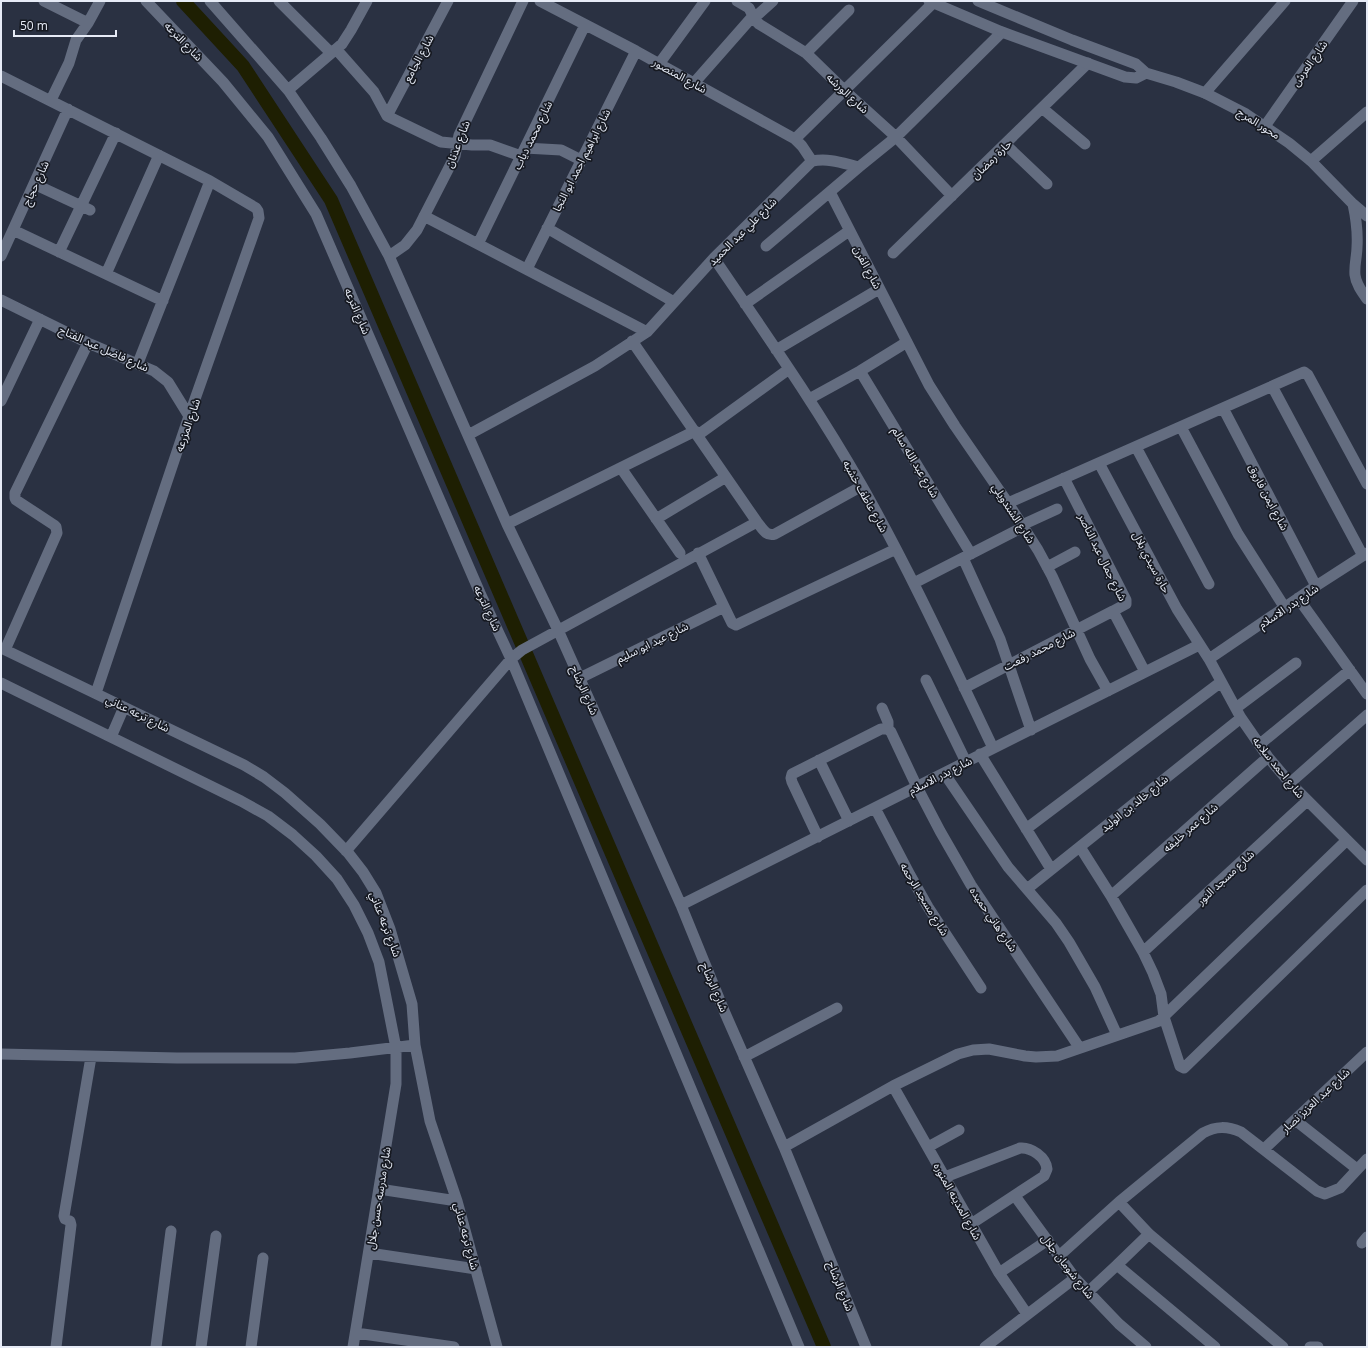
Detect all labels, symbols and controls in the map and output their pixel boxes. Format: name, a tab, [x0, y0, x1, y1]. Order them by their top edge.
scale bar	[14, 12, 116, 38]
text: 50 m	[20, 17, 48, 34]
street label: شارع الترعه	[161, 18, 207, 65]
street label: شارع الجامع	[399, 31, 438, 85]
street label: شارع العرش	[1288, 37, 1331, 90]
street label: شارع المنصور	[649, 54, 710, 97]
street label: شارع الورشه	[823, 70, 873, 117]
street label: شارع محمد دياب	[509, 98, 556, 172]
street label: محور المرج	[1234, 104, 1284, 143]
street label: شارع ابراهيم احمد ابو النجا	[549, 106, 615, 215]
street label: شارع عدنان	[441, 118, 474, 170]
street label: حارة رمضان	[967, 135, 1015, 182]
street label: شارع حجاج	[18, 158, 53, 208]
street label: شارع علي عبد الحميد	[705, 193, 782, 270]
street label: شارع الفرن	[849, 243, 886, 292]
street label: شارع الترعه	[341, 286, 375, 337]
street label: شارع فاضل عبد الفتاح	[56, 322, 151, 376]
street label: شارع المزرعه	[171, 396, 204, 454]
street label: شارع عبد الله سالم	[887, 424, 943, 502]
street label: شارع عاطف خشبه	[839, 457, 892, 536]
street label: شارع ايمن فاروق	[1244, 461, 1293, 534]
street label: شارع الشندويلي	[987, 480, 1039, 547]
street label: شارع جمال عبد الناصر	[1074, 510, 1131, 604]
street label: حارة سيدي بلال	[1127, 529, 1175, 597]
street label: شارع بدر الاسلام	[1255, 580, 1322, 632]
street label: شارع الترعه	[470, 583, 505, 634]
street label: شارع عيد ابو سليم	[613, 618, 692, 668]
street label: شارع محمد رفعت	[1001, 624, 1078, 674]
street label: شارع الرشاح	[567, 663, 603, 718]
street label: شارع ترعه عناني	[103, 691, 173, 737]
street label: شارع احمد سلامه	[1249, 733, 1309, 802]
street label: شارع بدر الاسلام	[906, 752, 975, 798]
street label: شارع خالد بن الوليد	[1097, 771, 1172, 836]
street label: شارع عمر خليفه	[1159, 799, 1222, 856]
street label: شارع مسجد النور	[1192, 846, 1258, 909]
street label: شارع مسجد الرحمه	[896, 860, 953, 939]
street label: شارع هاني حميده	[965, 884, 1021, 956]
street label: شارع ترعه عناني	[364, 889, 405, 960]
street label: شارع الرشاح	[697, 960, 732, 1015]
street label: شارع عبد العزيز نصار	[1277, 1064, 1354, 1137]
street label: شارع مدرسه حسن جلال	[362, 1145, 395, 1251]
street label: شارع المدينه المنوره	[930, 1160, 986, 1243]
street label: شارع ترعه عناني	[448, 1201, 483, 1272]
street label: شارع شومان جلال	[1037, 1231, 1098, 1302]
street label: شارع الرشاح	[823, 1259, 858, 1314]

